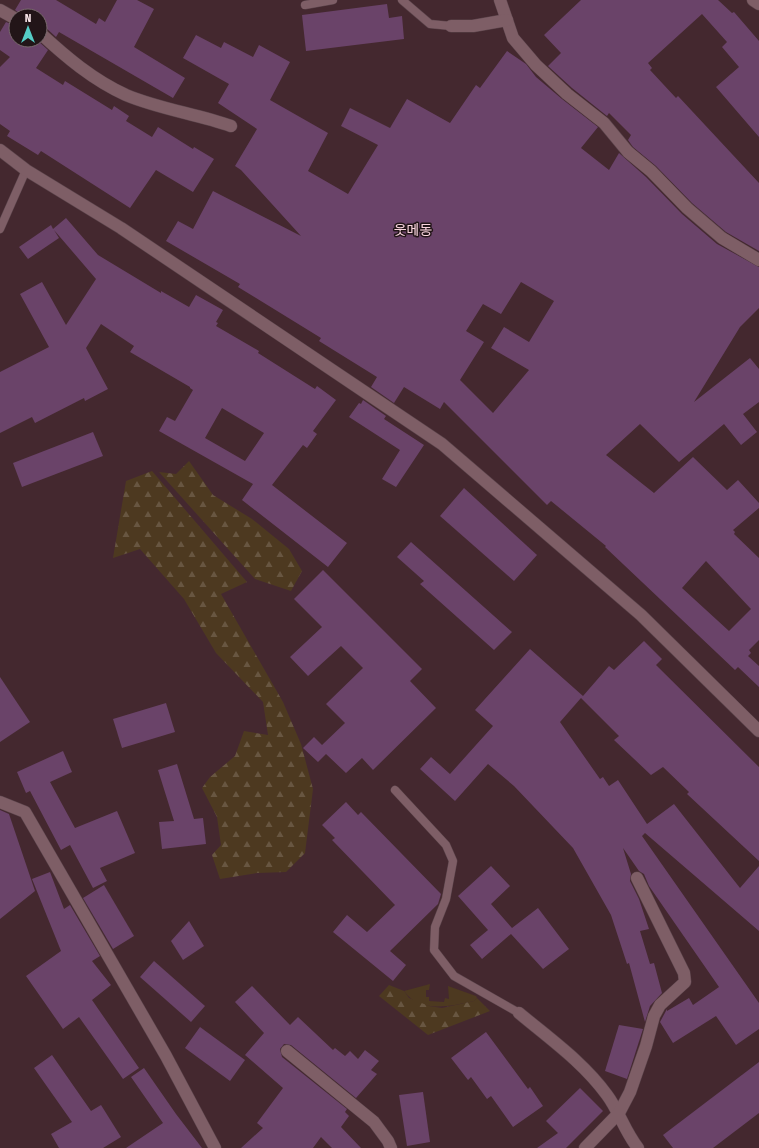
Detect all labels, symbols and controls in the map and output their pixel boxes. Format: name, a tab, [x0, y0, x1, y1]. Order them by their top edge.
north arrow	[8, 8, 48, 48]
text: N	[25, 12, 31, 25]
district label: 웃메동	[394, 222, 432, 239]

